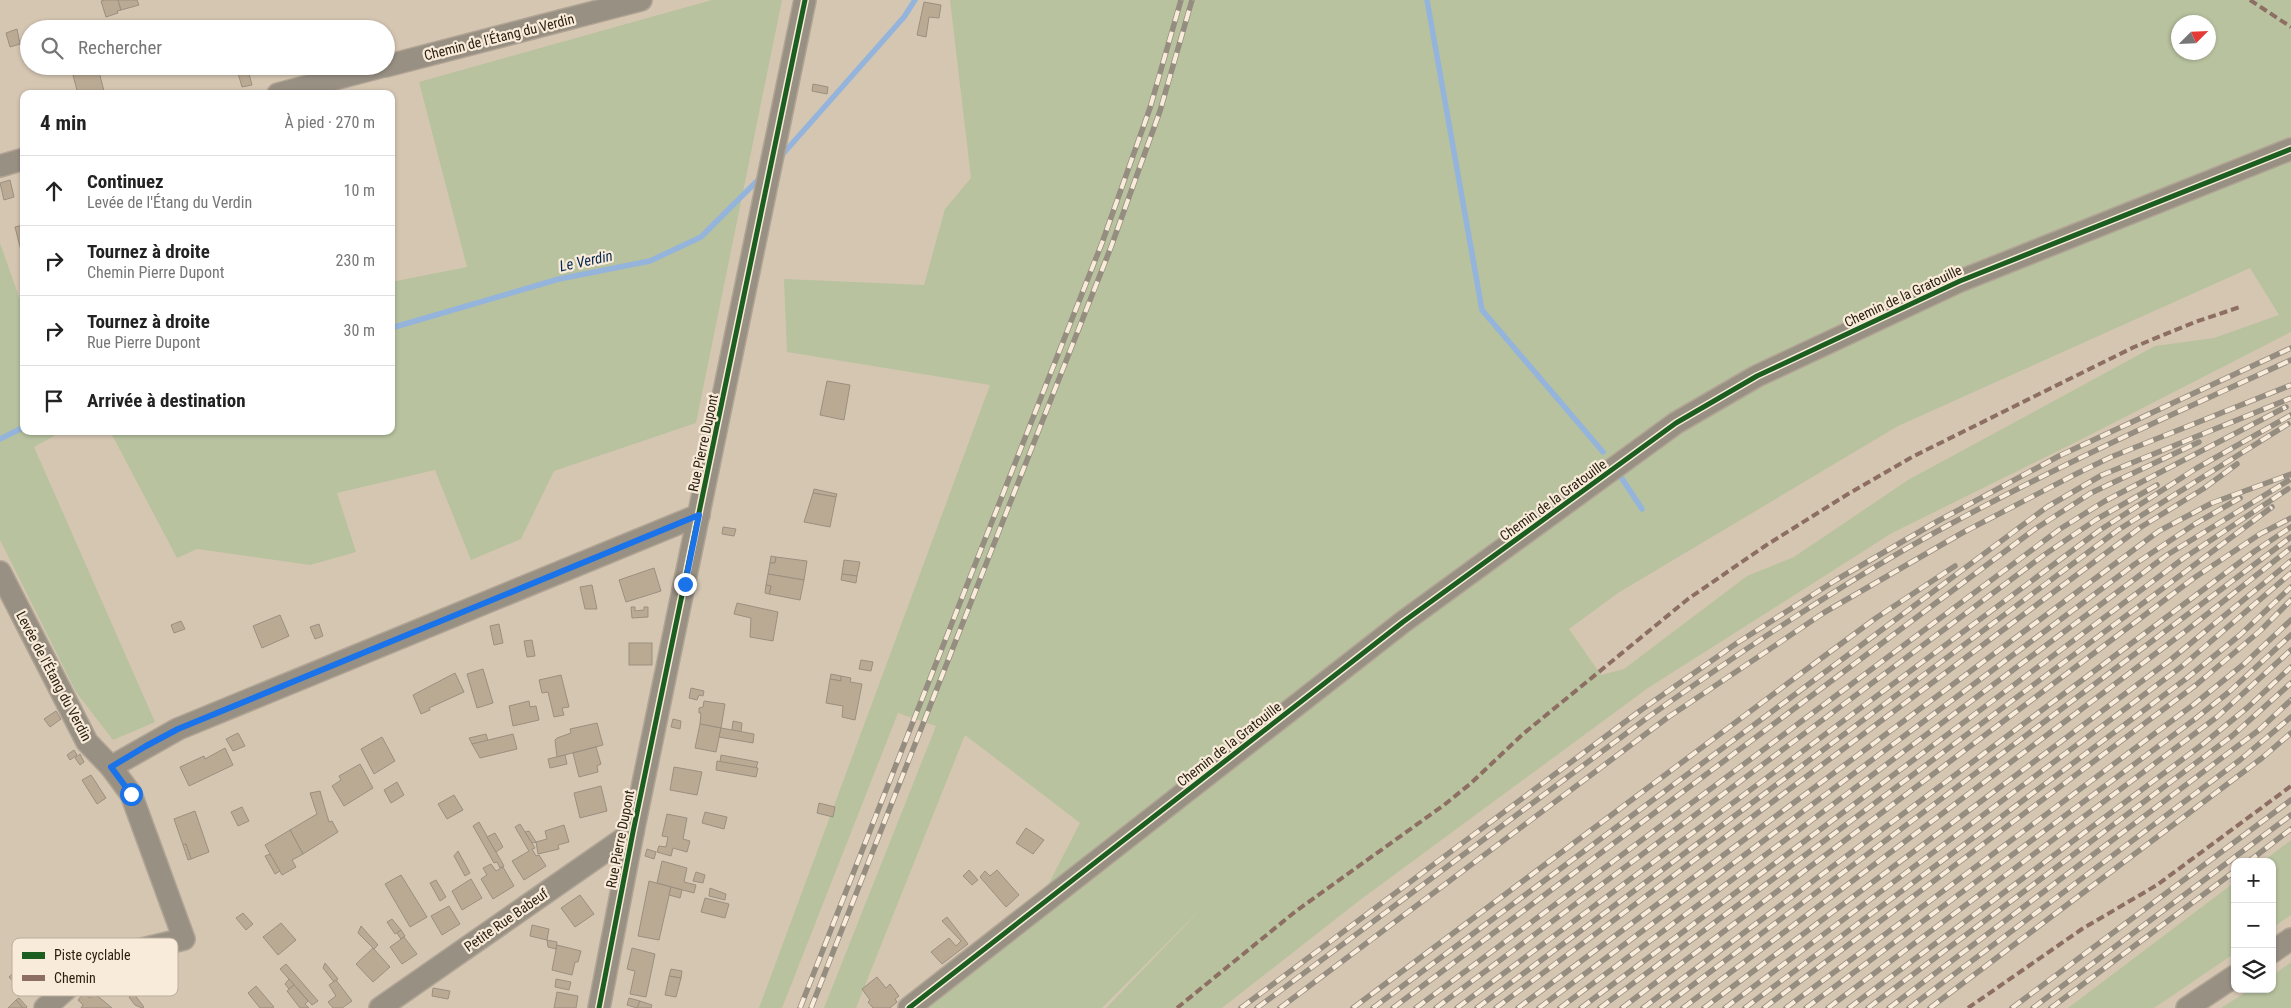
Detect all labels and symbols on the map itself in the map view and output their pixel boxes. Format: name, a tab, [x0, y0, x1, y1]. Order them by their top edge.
street label: Chemin de l'Étang du Verdin	[422, 10, 576, 63]
north arrow	[2171, 15, 2216, 60]
water label: Le Verdin	[558, 247, 614, 275]
street label: Chemin de la Gratouille	[1842, 262, 1965, 330]
street label: Rue Pierre Dupont	[685, 393, 721, 493]
street label: Chemin de la Gratouille	[1497, 456, 1610, 544]
route end	[674, 573, 697, 596]
street label: Levée de l'Étang du Verdin	[13, 608, 96, 744]
street label: Chemin de la Gratouille	[1174, 698, 1285, 790]
route start	[120, 783, 143, 806]
street label: Rue Pierre Dupont	[603, 789, 637, 889]
street label: Petite Rue Babeuf	[461, 885, 551, 955]
legend	[12, 938, 178, 996]
text: Piste cyclable	[54, 947, 131, 963]
text: Chemin	[54, 970, 96, 986]

